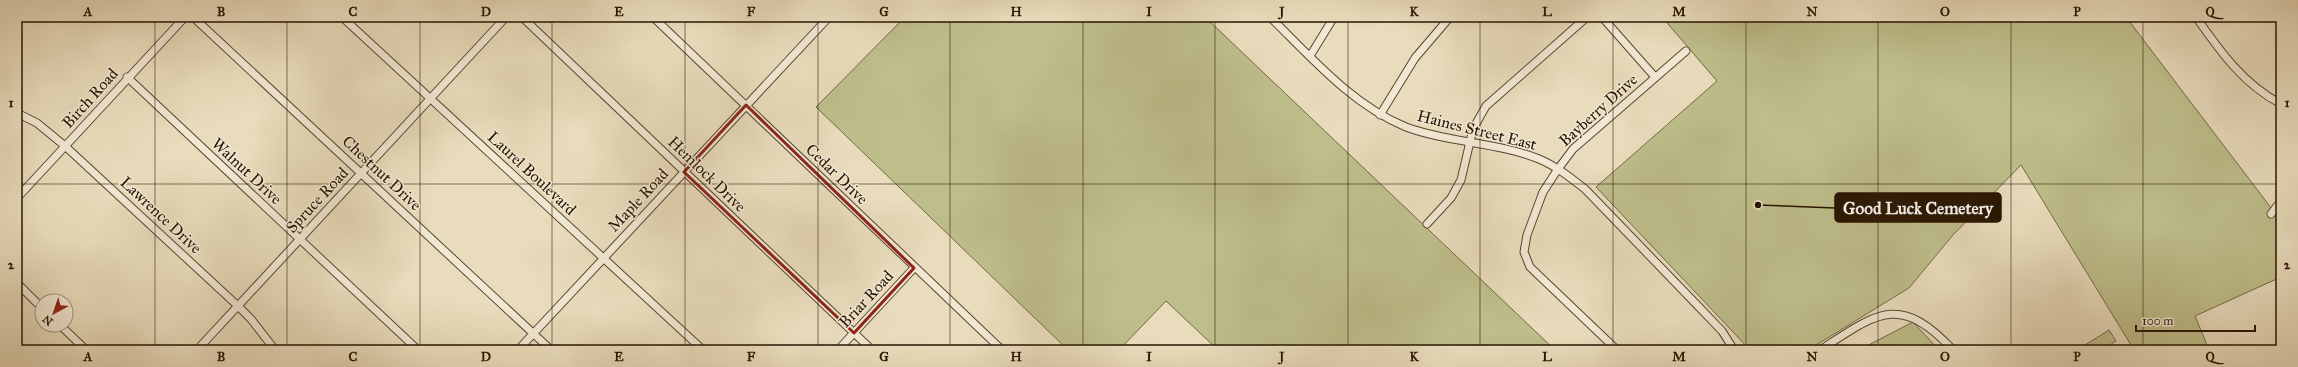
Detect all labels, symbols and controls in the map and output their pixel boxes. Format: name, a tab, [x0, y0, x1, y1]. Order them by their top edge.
text: A	[83, 4, 93, 20]
text: B	[217, 4, 226, 20]
text: C	[349, 4, 358, 20]
text: D	[481, 4, 491, 20]
text: E	[614, 4, 624, 20]
text: F	[747, 4, 756, 20]
text: G	[879, 4, 889, 20]
text: H	[1010, 4, 1022, 20]
text: I	[1146, 4, 1152, 20]
text: J	[1277, 4, 1285, 20]
text: K	[1409, 4, 1419, 20]
text: L	[1542, 4, 1552, 20]
text: M	[1672, 4, 1686, 20]
text: N	[1806, 4, 1818, 20]
text: O	[1940, 4, 1950, 20]
text: P	[2073, 4, 2081, 20]
text: Q	[2205, 4, 2224, 20]
street label: Birch Road	[58, 64, 122, 132]
street label: Bayberry Drive	[1555, 70, 1641, 150]
text: 1	[8, 95, 14, 111]
text: 1	[2284, 95, 2290, 111]
street label: Haines Street East	[1415, 106, 1539, 154]
street label: Laurel Boulevard	[484, 127, 580, 219]
street label: Chestnut Drive	[339, 132, 426, 215]
street label: Hemlock Drive	[664, 132, 750, 216]
street label: Walnut Drive	[208, 134, 286, 208]
street label: Cedar Drive	[802, 140, 872, 208]
street label: Spruce Road	[282, 163, 352, 237]
street label: Maple Road	[604, 164, 672, 236]
street label: Lawrence Drive	[116, 173, 206, 258]
callout: Good Luck Cemetery	[1835, 193, 2001, 222]
text: Good Luck Cemetery	[1843, 198, 1994, 219]
text: 2	[8, 257, 15, 273]
text: 2	[2284, 257, 2291, 273]
street label: Briar Road	[835, 266, 897, 332]
north arrow	[34, 293, 74, 333]
scale bar	[2136, 307, 2255, 333]
text: N	[40, 312, 56, 328]
text: 100 m	[2142, 314, 2173, 328]
text: A	[83, 349, 93, 365]
text: B	[217, 349, 226, 365]
text: C	[349, 349, 358, 365]
text: D	[481, 349, 491, 365]
text: E	[614, 349, 624, 365]
text: F	[747, 349, 756, 365]
text: G	[879, 349, 889, 365]
text: H	[1010, 349, 1022, 365]
text: I	[1146, 349, 1152, 365]
text: J	[1277, 349, 1285, 365]
text: K	[1409, 349, 1419, 365]
text: L	[1542, 349, 1552, 365]
text: M	[1672, 349, 1686, 365]
text: N	[1806, 349, 1818, 365]
text: O	[1940, 349, 1950, 365]
text: P	[2073, 349, 2081, 365]
text: Q	[2205, 349, 2224, 365]

